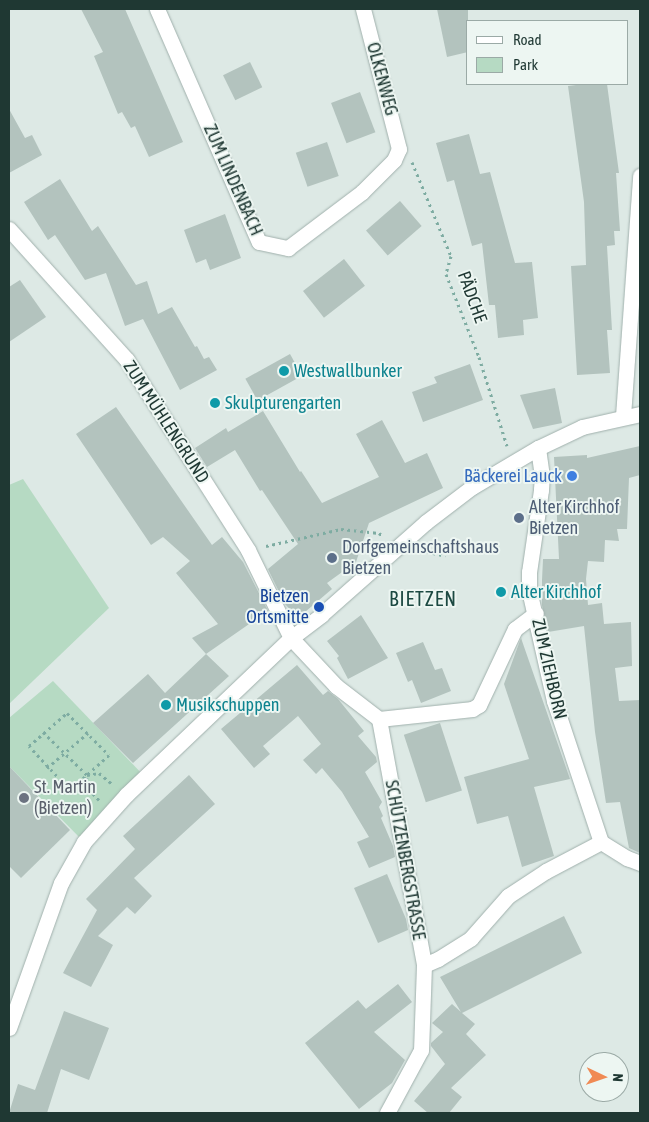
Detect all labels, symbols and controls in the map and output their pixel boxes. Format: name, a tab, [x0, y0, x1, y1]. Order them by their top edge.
legend	[467, 20, 629, 85]
text: Road	[513, 31, 542, 48]
street label: OLKENWEG	[362, 40, 402, 118]
text: Park	[513, 56, 538, 73]
street label: ZUM LINDENBACH	[199, 121, 267, 239]
street label: PÄDCHE	[453, 268, 491, 326]
street label: ZUM MÜHLENGRUND	[118, 357, 214, 487]
place label: Westwallbunker	[294, 360, 402, 382]
marker: Westwallbunker	[278, 365, 290, 377]
place label: Skulpturengarten	[225, 392, 341, 414]
marker: Skulpturengarten	[209, 397, 221, 409]
place label: Bäckerei Lauck	[464, 465, 562, 487]
marker: Bäckerei Lauck	[566, 470, 578, 482]
place label: Alter Kirchhof Bietzen	[529, 497, 619, 540]
marker: Alter Kirchhof Bietzen	[513, 512, 525, 524]
place label: Dorfgemeinschaftshaus Bietzen	[342, 537, 499, 580]
marker: Dorfgemeinschaftshaus Bietzen	[326, 552, 338, 564]
place label: Alter Kirchhof	[511, 581, 601, 603]
place label: Bietzen Ortsmitte	[246, 586, 309, 628]
district label: BIETZEN	[388, 586, 458, 610]
marker: Alter Kirchhof	[495, 586, 507, 598]
marker: Bietzen Ortsmitte	[313, 601, 325, 613]
street label: ZUM ZIEHBORN	[527, 617, 571, 721]
place label: Musikschuppen	[176, 694, 280, 716]
marker: Musikschuppen	[160, 699, 172, 711]
place label: St. Martin (Bietzen)	[34, 777, 96, 820]
street label: SCHÜTZENBERGSTRASSE	[380, 779, 430, 941]
marker: St. Martin (Bietzen)	[18, 792, 30, 804]
north arrow	[579, 1052, 629, 1102]
text: N	[610, 1073, 626, 1082]

